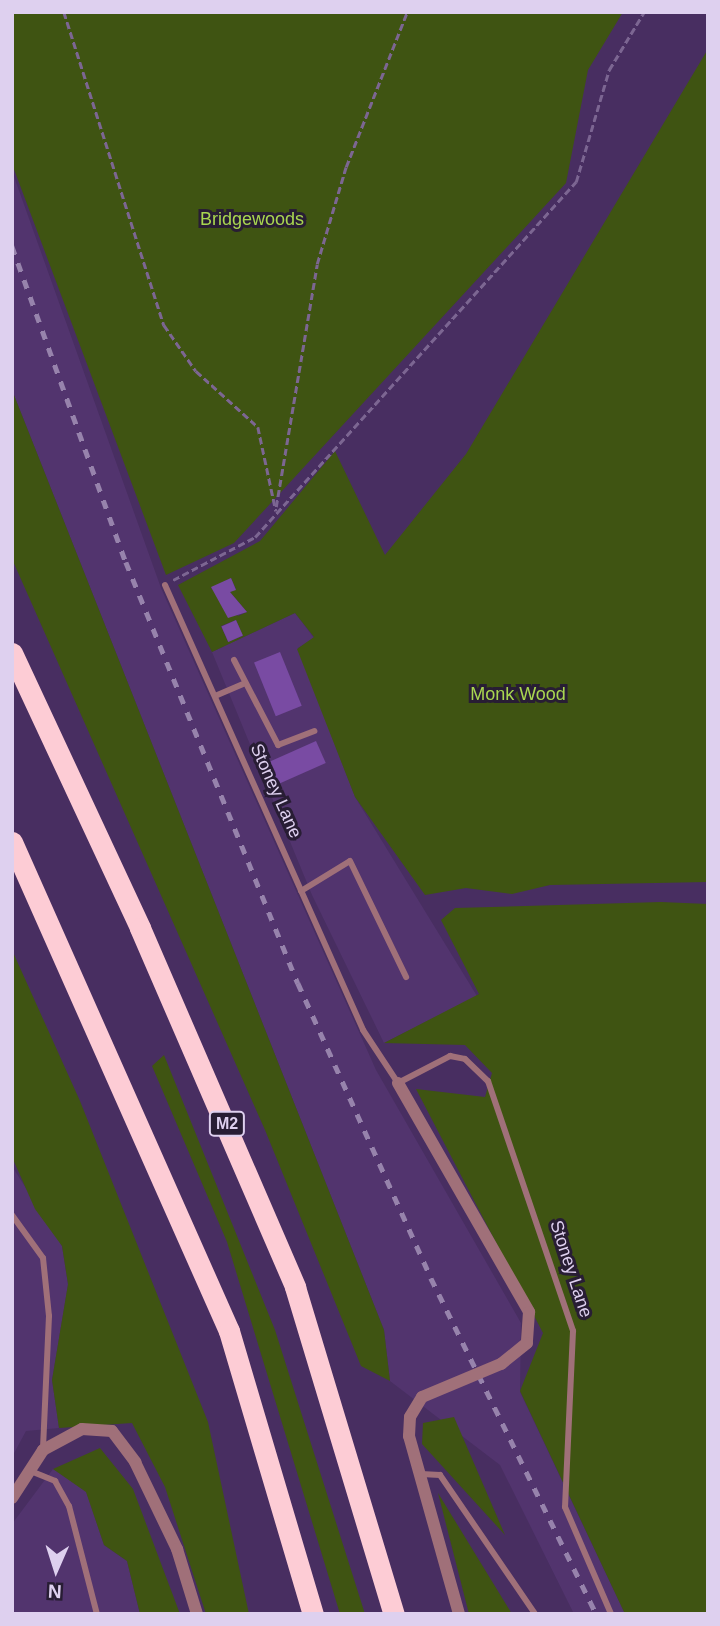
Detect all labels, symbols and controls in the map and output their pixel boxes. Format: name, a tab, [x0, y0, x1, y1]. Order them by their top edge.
park label: Bridgewoods	[200, 208, 304, 230]
park label: Monk Wood	[470, 683, 566, 705]
street label: Stoney Lane	[246, 740, 306, 842]
road number: M2	[208, 1112, 246, 1136]
street label: Stoney Lane	[545, 1218, 597, 1320]
north arrow	[21, 1535, 91, 1605]
text: N	[47, 1581, 62, 1602]

